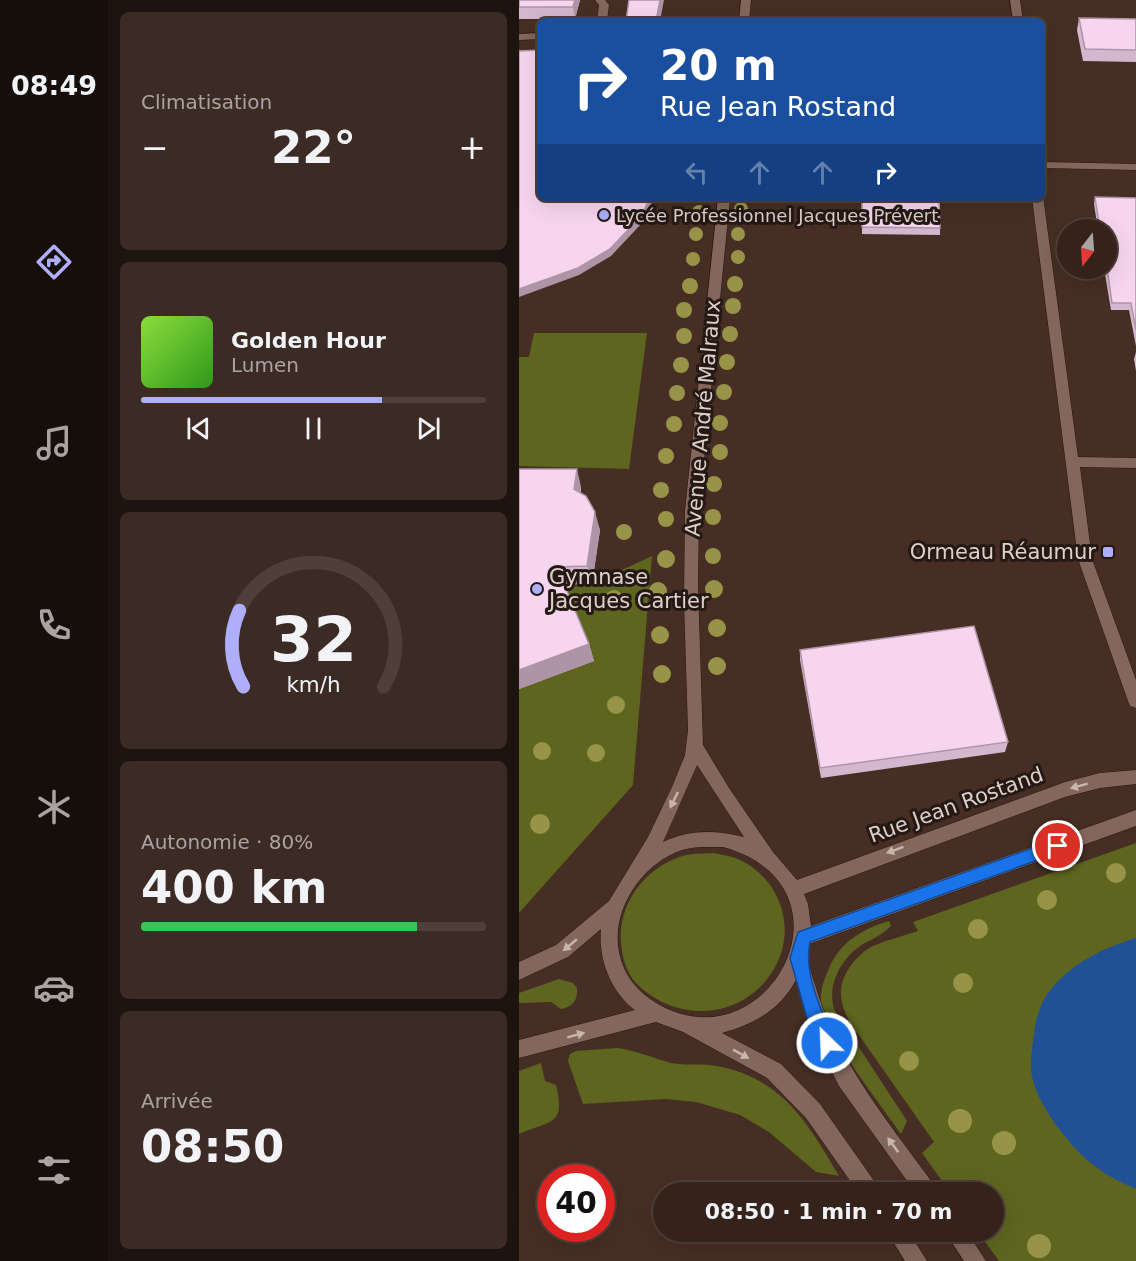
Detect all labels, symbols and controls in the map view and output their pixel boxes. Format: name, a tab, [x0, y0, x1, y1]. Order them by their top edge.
text: 20 m	[660, 41, 777, 90]
icon: right	[561, 42, 639, 120]
text: 08:49	[11, 70, 97, 101]
text: Climatisation	[141, 90, 272, 114]
text: Rue Jean Rostand	[660, 91, 896, 122]
text: 22°	[271, 121, 356, 174]
text: −	[141, 128, 169, 167]
text: +	[458, 128, 486, 167]
icon: left	[680, 156, 713, 189]
icon: ahead	[743, 156, 776, 189]
icon: ahead	[806, 156, 839, 189]
icon: right	[869, 156, 902, 189]
place label: Lycée Professionnel Jacques Prévert	[616, 205, 938, 226]
marker: Lycée Professionnel Jacques Prévert	[597, 208, 611, 222]
north arrow	[1057, 219, 1117, 279]
map controls	[1057, 219, 1117, 279]
icon: directions	[33, 241, 75, 283]
street label: Avenue André Malraux	[681, 299, 725, 537]
text: Golden Hour	[231, 328, 386, 353]
text: Lumen	[231, 353, 299, 377]
icon: previous	[182, 412, 215, 445]
icon: pause	[297, 412, 330, 445]
icon: next	[412, 412, 445, 445]
icon: music	[33, 422, 75, 464]
place label: Ormeau Réaumur	[910, 540, 1096, 564]
marker: Ormeau Réaumur	[1101, 545, 1115, 559]
place label: Gymnase Jacques Cartier	[547, 565, 709, 613]
marker: Gymnase Jacques Cartier	[530, 582, 544, 596]
icon: phone	[33, 604, 75, 646]
text: 32	[270, 604, 357, 677]
text: km/h	[286, 673, 341, 698]
street label: Rue Jean Rostand	[866, 762, 1046, 848]
one-way arrow	[1070, 782, 1088, 791]
icon: climate	[33, 786, 75, 828]
one-way arrow	[669, 791, 679, 809]
pin	[1032, 820, 1083, 871]
icon: arrive	[1041, 829, 1074, 862]
text: Autonomie · 80%	[141, 830, 313, 854]
one-way arrow	[886, 846, 904, 856]
text: 400 km	[141, 861, 327, 914]
one-way arrow	[562, 938, 578, 951]
icon: car	[33, 967, 75, 1009]
position arrow	[795, 1011, 859, 1075]
one-way arrow	[567, 1029, 585, 1039]
one-way arrow	[733, 1049, 750, 1059]
text: Arrivée	[141, 1089, 213, 1113]
text: 08:50	[141, 1120, 284, 1173]
one-way arrow	[887, 1137, 899, 1153]
icon: filters	[33, 1149, 75, 1191]
speed limit sign: 40	[537, 1164, 615, 1242]
text: 08:50 · 1 min · 70 m	[705, 1199, 952, 1224]

